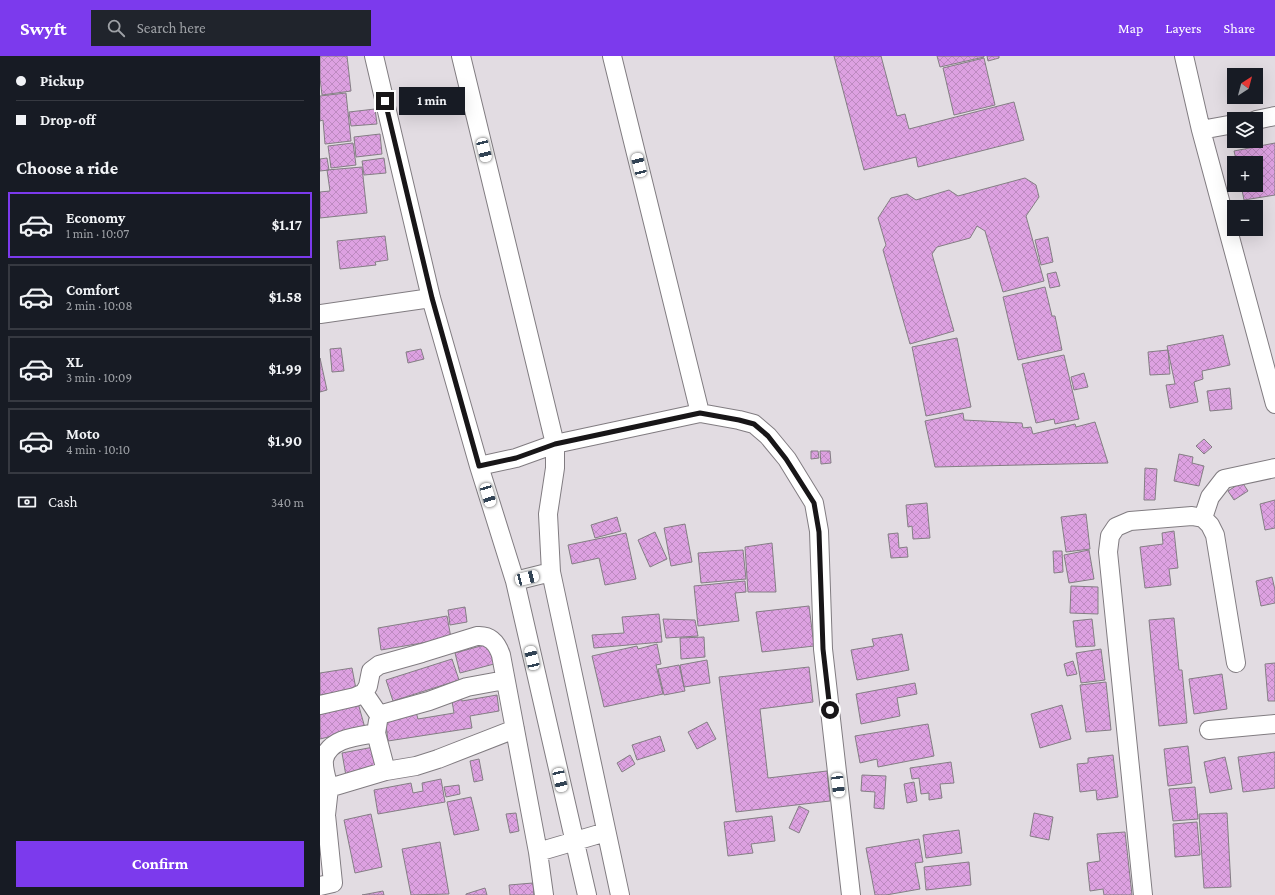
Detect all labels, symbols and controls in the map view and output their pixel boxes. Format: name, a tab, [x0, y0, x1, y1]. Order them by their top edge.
search box	[91, 10, 371, 46]
icon: search	[105, 17, 127, 39]
text: Swyft	[20, 18, 67, 39]
text: Search here	[137, 20, 206, 36]
text: Map	[1118, 20, 1143, 36]
text: Layers	[1165, 20, 1202, 36]
text: Share	[1224, 20, 1255, 36]
north arrow	[1227, 68, 1263, 104]
map controls	[1227, 68, 1263, 236]
text: Pickup	[40, 73, 84, 89]
callout: 1 min	[399, 87, 465, 115]
route end	[376, 92, 394, 110]
text: 1 min	[417, 93, 447, 108]
text: Drop-off	[40, 112, 96, 128]
button: layers	[1227, 112, 1263, 148]
car	[475, 137, 493, 163]
car	[630, 152, 648, 178]
button: +	[1227, 156, 1263, 192]
text: Choose a ride	[16, 158, 118, 178]
button: −	[1227, 200, 1263, 236]
icon: car	[18, 207, 54, 243]
text: Economy	[66, 210, 125, 226]
text: $1.17	[272, 217, 302, 233]
text: 1 min · 10:07	[66, 226, 129, 241]
icon: car	[18, 279, 54, 315]
text: Comfort	[66, 282, 120, 298]
text: $1.58	[269, 289, 302, 305]
text: 2 min · 10:08	[66, 298, 132, 313]
icon: car	[18, 351, 54, 387]
text: XL	[66, 354, 83, 370]
text: $1.99	[268, 361, 302, 377]
text: 3 min · 10:09	[66, 370, 132, 385]
icon: car	[18, 423, 54, 459]
text: Moto	[66, 426, 100, 442]
text: $1.90	[268, 433, 302, 449]
text: 4 min · 10:10	[66, 442, 130, 457]
car	[479, 482, 497, 508]
icon: cash	[16, 491, 38, 513]
text: Cash	[48, 494, 78, 510]
text: 340 m	[271, 495, 304, 510]
car	[514, 569, 540, 587]
car	[523, 645, 541, 671]
route start	[821, 701, 839, 719]
car	[551, 767, 569, 793]
car	[831, 772, 845, 798]
button: Confirm	[16, 841, 304, 887]

